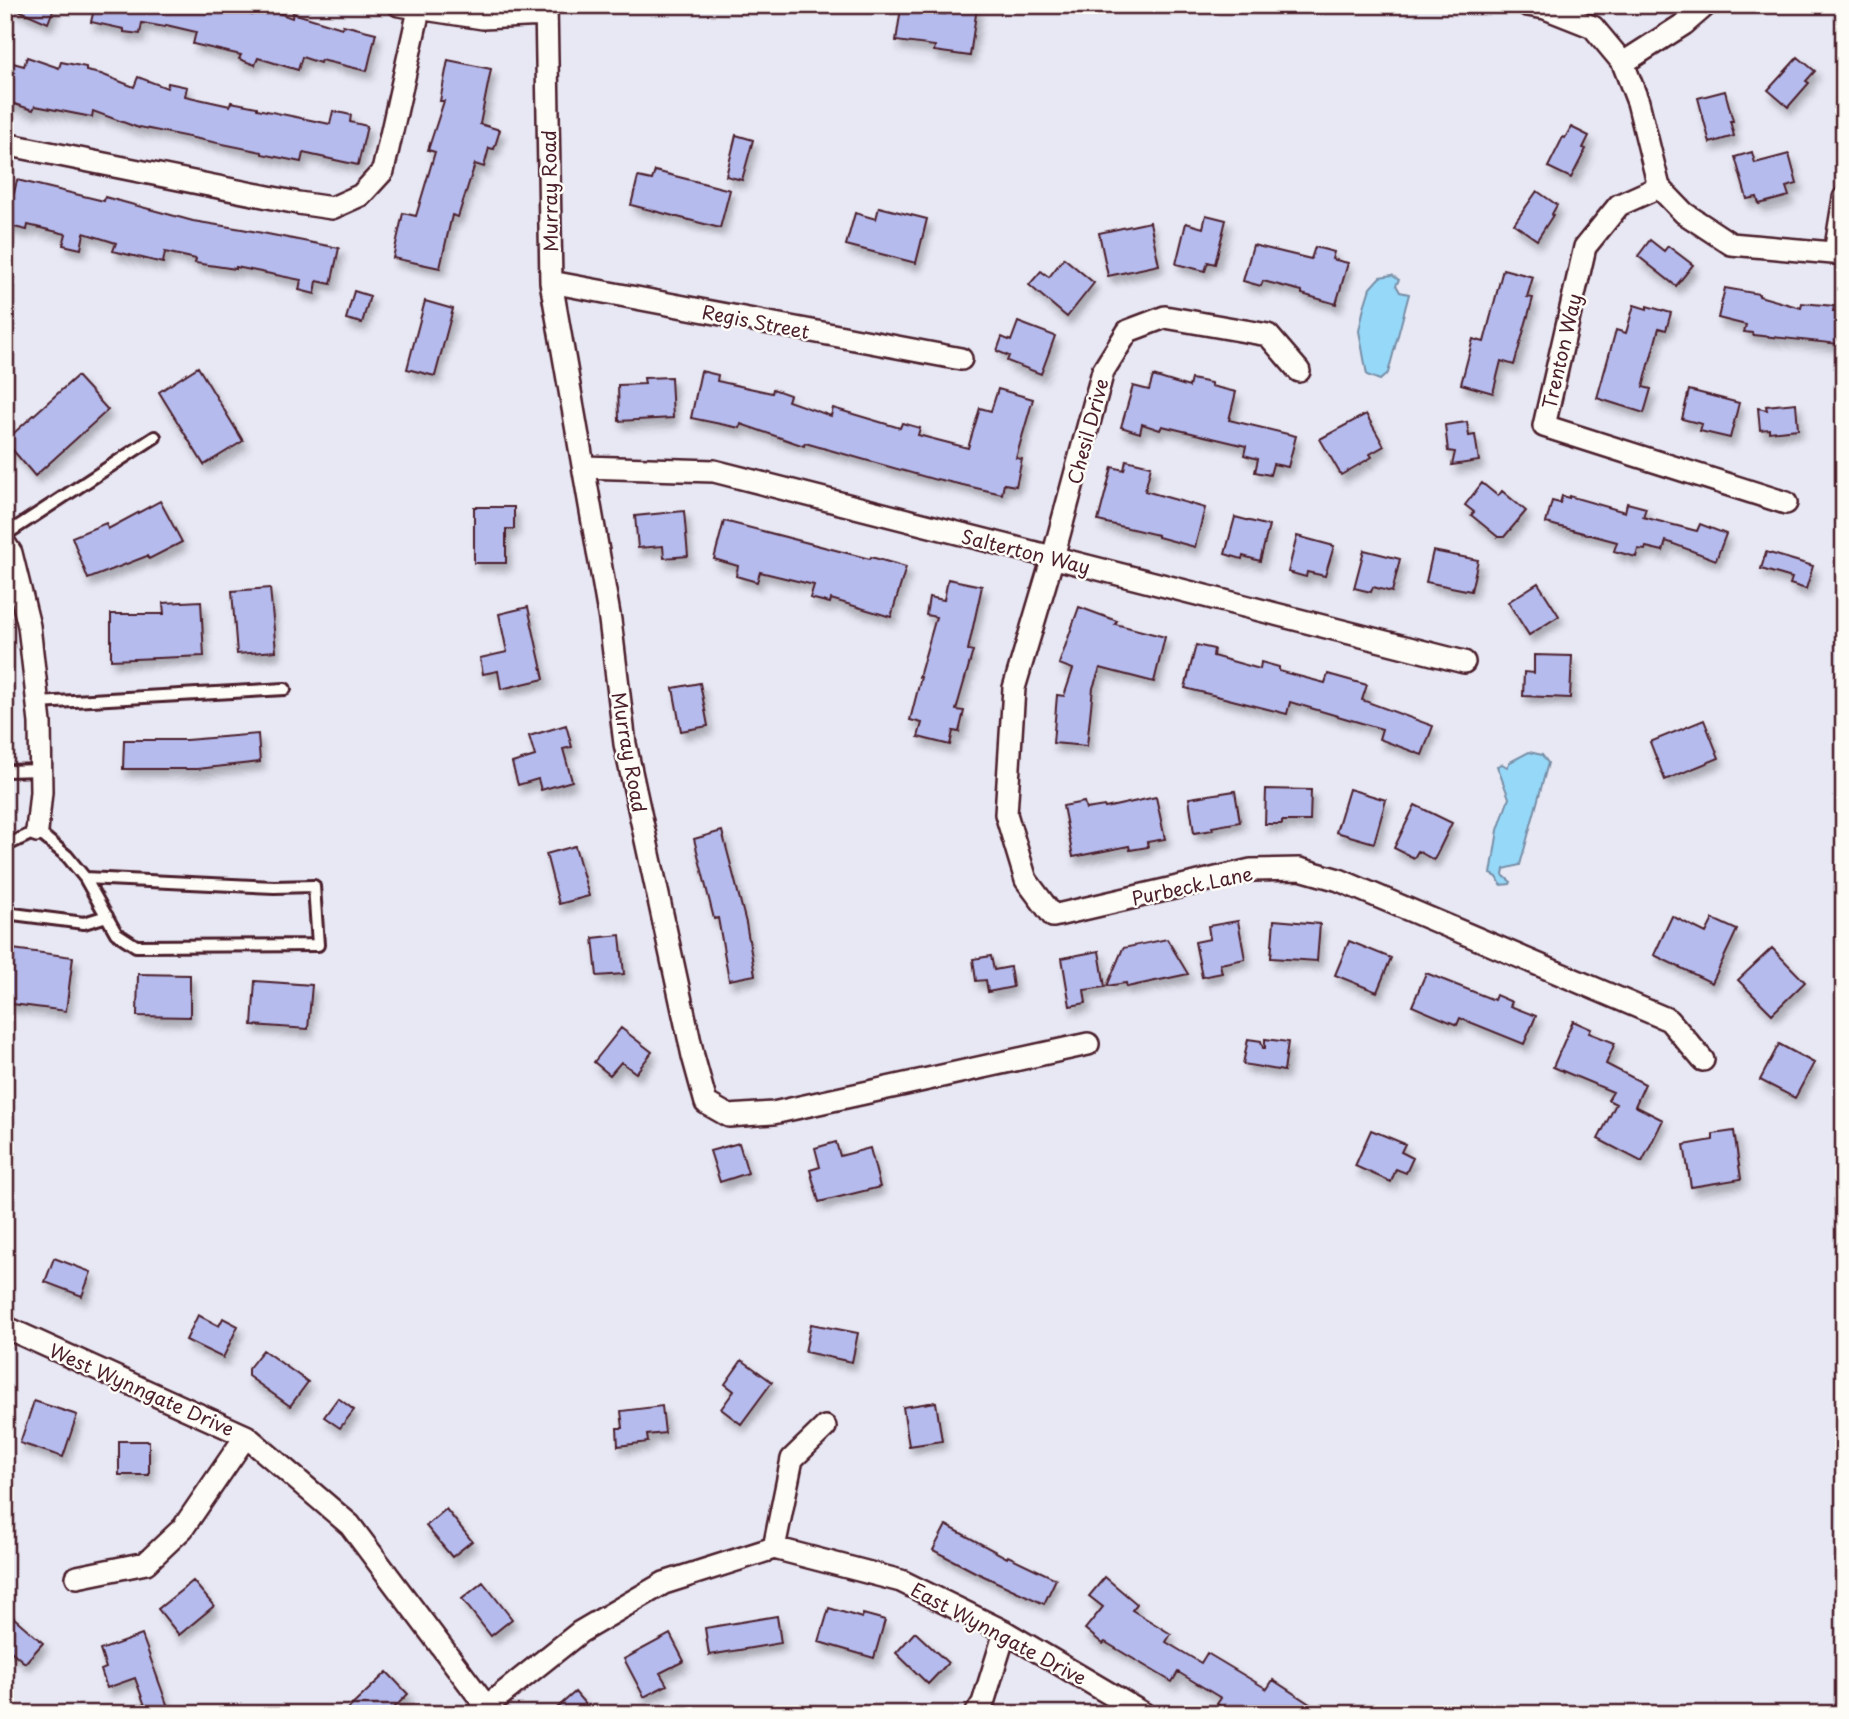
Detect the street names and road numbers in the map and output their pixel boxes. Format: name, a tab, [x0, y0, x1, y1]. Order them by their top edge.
street label: Murray Road	[534, 130, 564, 252]
street label: Trenton Way	[1534, 290, 1588, 412]
street label: Regis Street	[700, 297, 812, 345]
street label: Chesil Drive	[1059, 375, 1115, 487]
street label: Salterton Way	[959, 521, 1093, 581]
street label: Murray Road	[606, 690, 654, 814]
street label: Purbeck Lane	[1129, 858, 1255, 912]
street label: West Wynngate Drive	[45, 1336, 239, 1442]
street label: East Wynngate Drive	[906, 1575, 1092, 1691]

